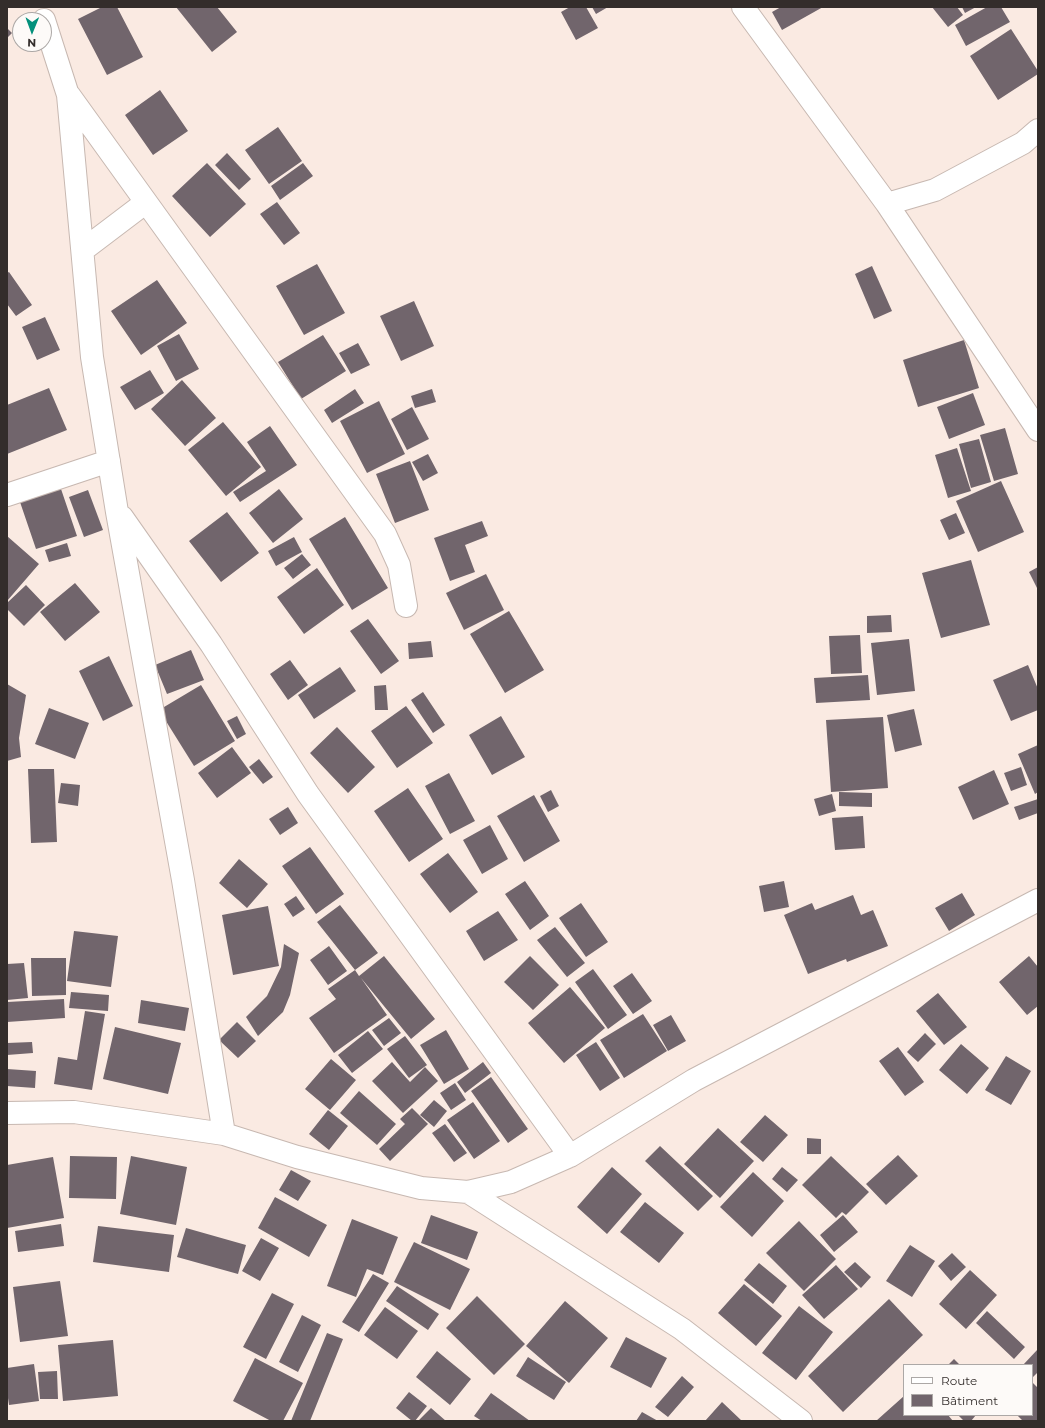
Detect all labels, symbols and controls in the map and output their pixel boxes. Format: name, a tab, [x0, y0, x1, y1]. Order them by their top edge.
north arrow	[12, 12, 52, 52]
text: N	[27, 36, 36, 50]
legend	[903, 1364, 1033, 1416]
text: Route	[941, 1373, 977, 1388]
text: Bâtiment	[941, 1393, 998, 1408]

